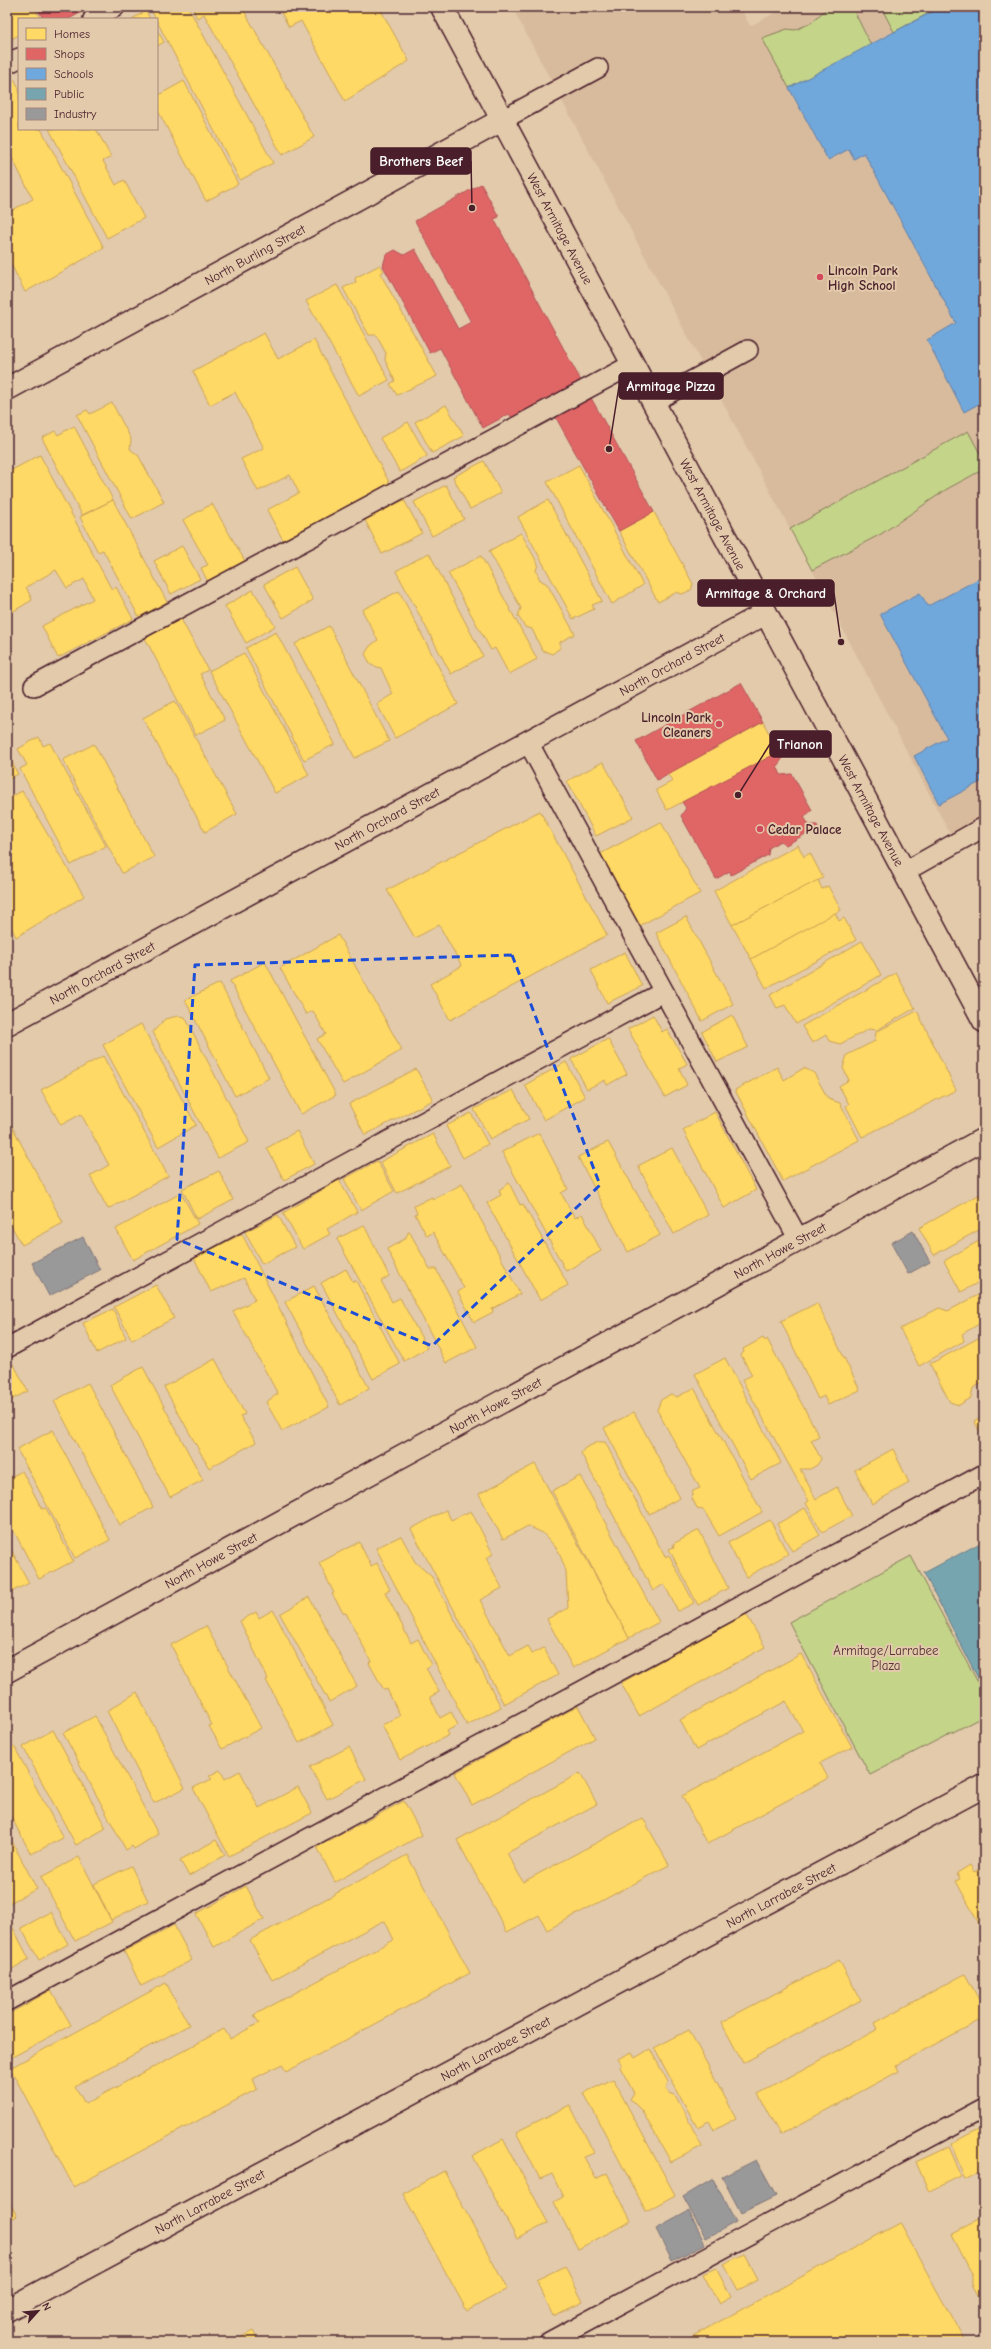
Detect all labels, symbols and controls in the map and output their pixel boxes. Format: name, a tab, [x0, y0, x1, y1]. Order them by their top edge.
legend	[18, 18, 158, 130]
text: Homes	[54, 27, 90, 41]
text: Shops	[54, 47, 85, 61]
text: Schools	[54, 67, 93, 81]
text: Public	[54, 87, 85, 101]
text: Industry	[54, 107, 97, 121]
callout: Brothers Beef	[371, 148, 471, 174]
text: Brothers Beef	[379, 153, 463, 170]
street label: West Armitage Avenue	[524, 170, 596, 287]
street label: North Burling Street	[202, 221, 309, 288]
place label: Lincoln Park High School	[828, 263, 899, 293]
marker: Lincoln Park High School	[815, 272, 825, 282]
callout: Armitage Pizza	[619, 373, 723, 399]
text: Armitage Pizza	[627, 378, 715, 395]
street label: West Armitage Avenue	[677, 456, 749, 573]
callout: Armitage & Orchard	[698, 580, 834, 606]
text: Armitage & Orchard	[706, 585, 826, 602]
street label: North Orchard Street	[617, 629, 728, 699]
place label: Lincoln Park Cleaners	[641, 710, 712, 740]
marker: Lincoln Park Cleaners	[714, 719, 724, 729]
callout: Trianon	[770, 731, 831, 757]
text: Trianon	[777, 736, 823, 753]
street label: West Armitage Avenue	[835, 752, 907, 869]
street label: North Orchard Street	[332, 784, 443, 853]
place label: Cedar Palace	[768, 822, 842, 837]
marker: Cedar Palace	[755, 824, 765, 834]
street label: North Orchard Street	[47, 938, 159, 1008]
street label: North Howe Street	[731, 1219, 830, 1282]
street label: North Howe Street	[447, 1374, 545, 1437]
street label: North Howe Street	[162, 1529, 261, 1592]
park label: Armitage/Larrabee Plaza	[833, 1643, 939, 1673]
street label: North Larrabee Street	[724, 1859, 840, 1931]
street label: North Larrabee Street	[438, 2012, 554, 2084]
street label: North Larrabee Street	[152, 2166, 269, 2237]
north arrow	[18, 2291, 58, 2331]
text: N	[39, 2301, 54, 2313]

